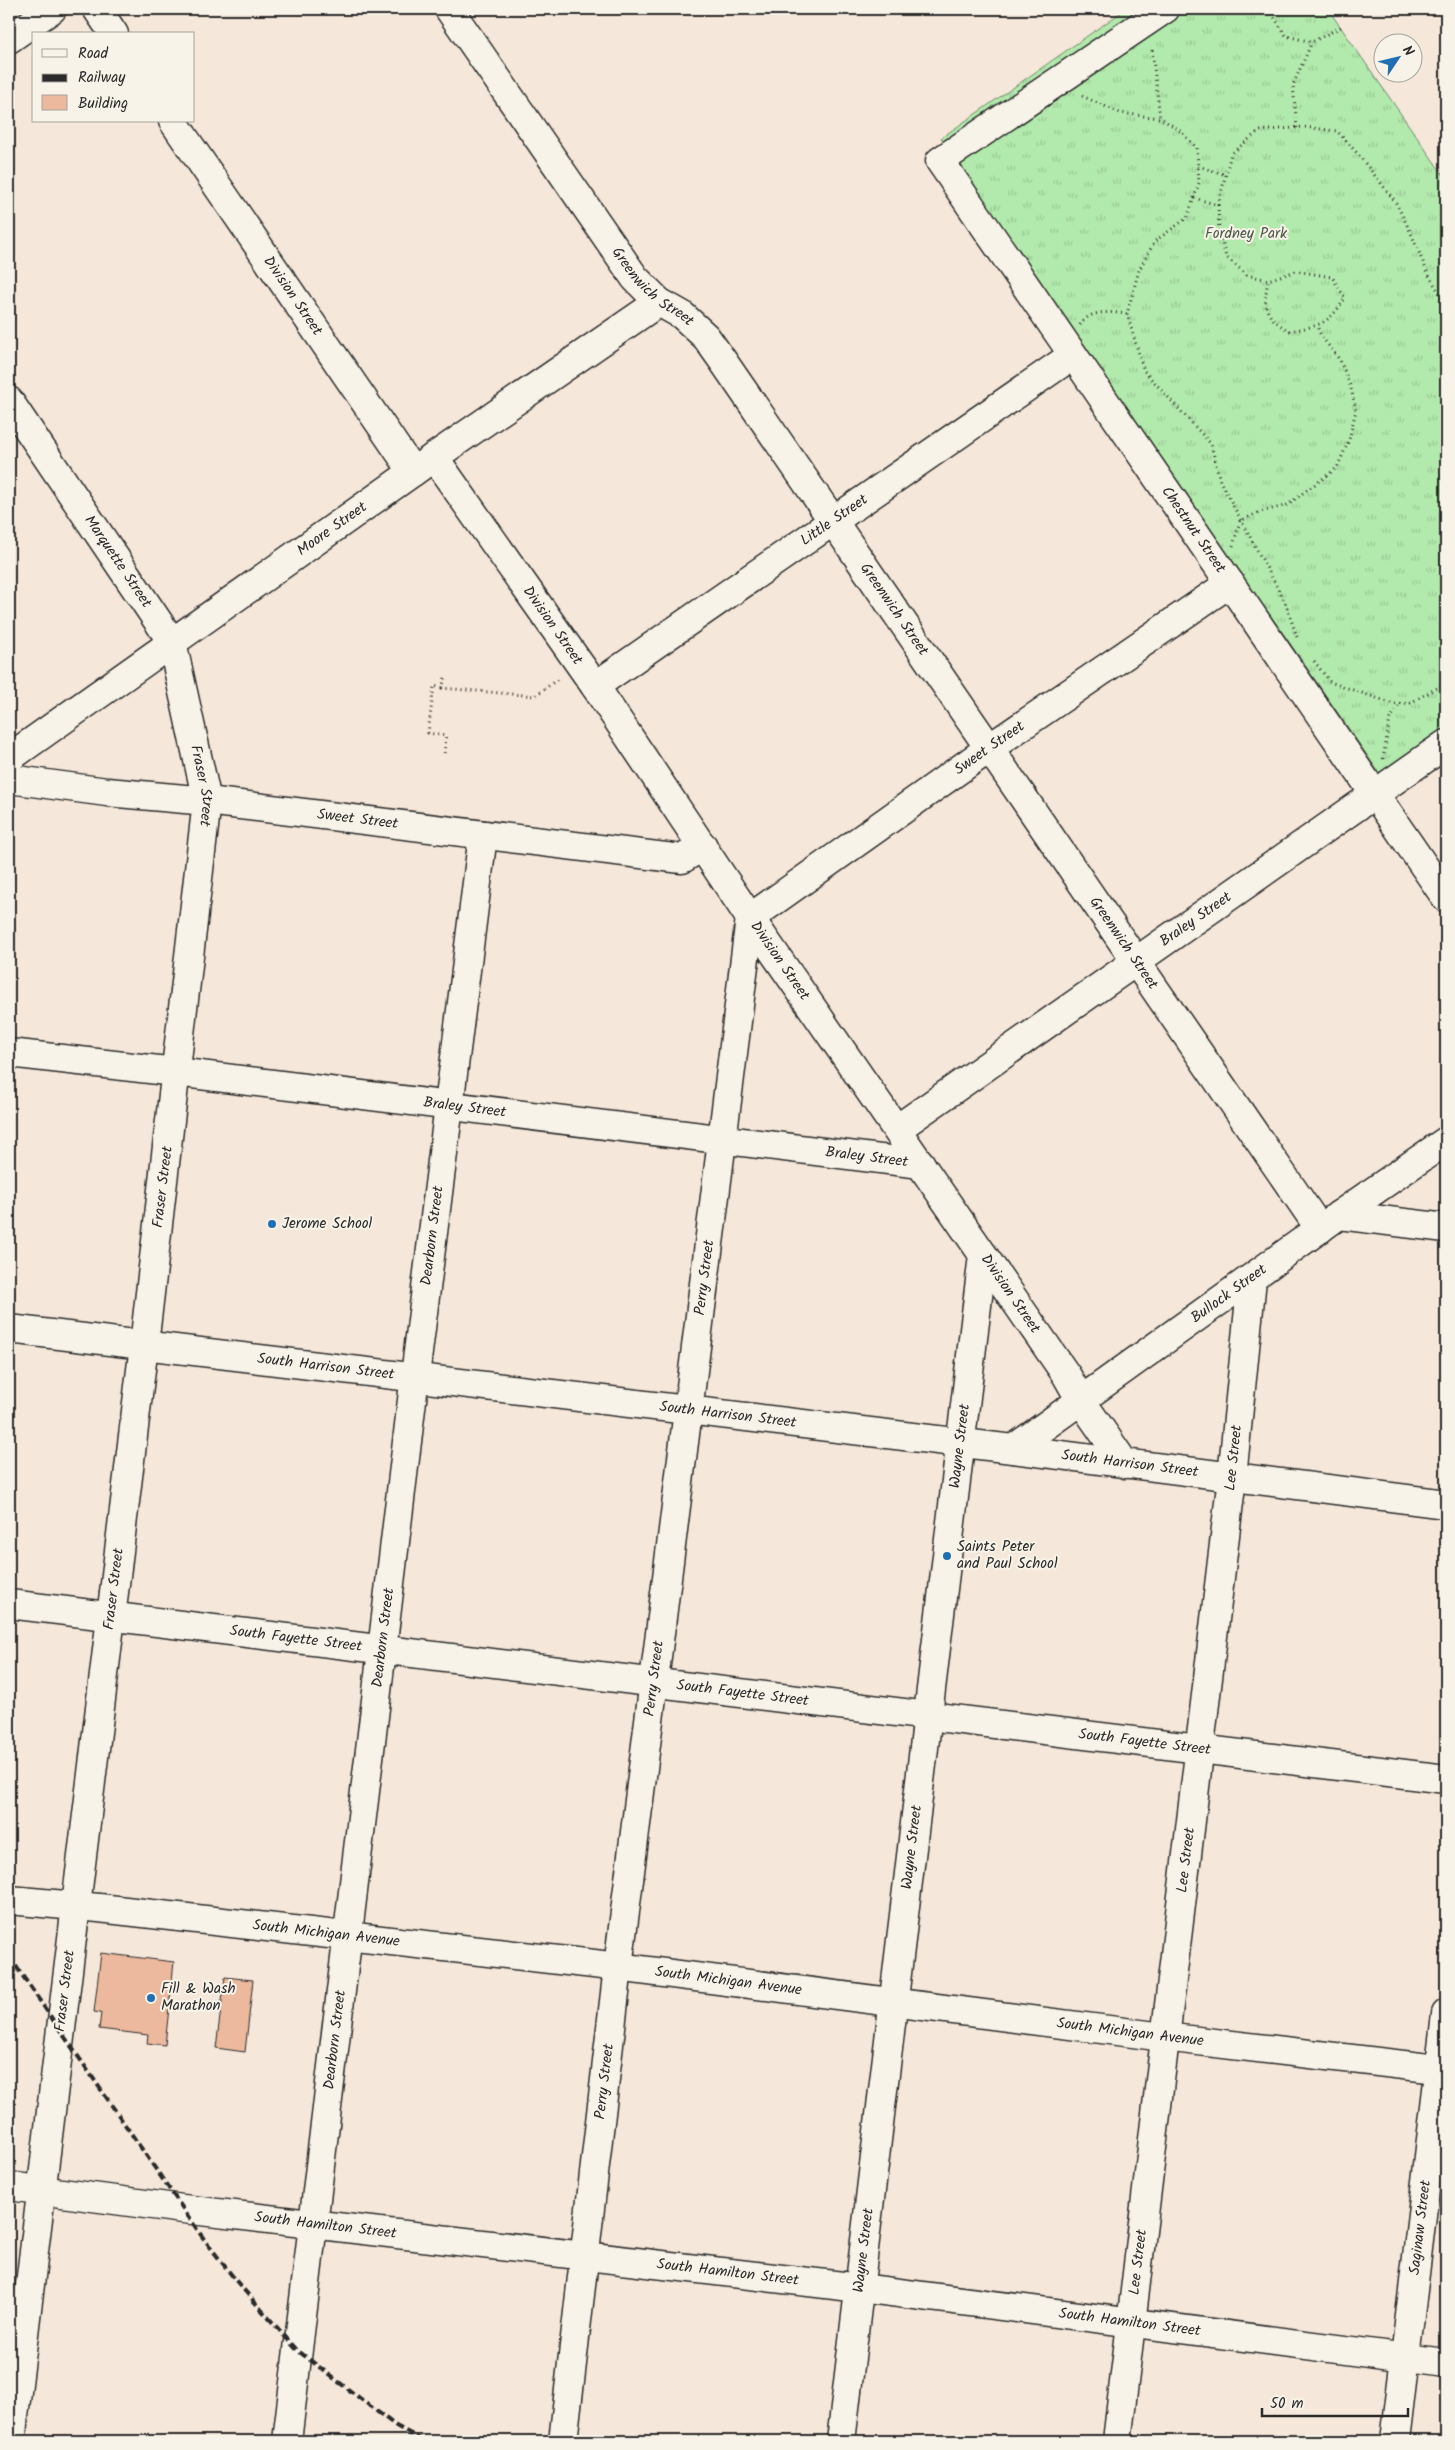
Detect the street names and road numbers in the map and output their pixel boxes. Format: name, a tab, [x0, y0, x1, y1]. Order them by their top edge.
street label: Greenwich Street	[605, 242, 700, 333]
street label: Division Street	[257, 251, 329, 341]
street label: Chestnut Street	[1155, 481, 1232, 579]
street label: Little Street	[795, 488, 873, 552]
street label: Moore Street	[292, 496, 372, 562]
street label: Marquette Street	[78, 510, 158, 613]
street label: Greenwich Street	[853, 558, 935, 661]
street label: Division Street	[516, 581, 589, 670]
street label: Sweet Street	[949, 715, 1030, 782]
street label: Fraser Street	[183, 743, 219, 828]
street label: Sweet Street	[316, 803, 400, 836]
street label: Braley Street	[1155, 886, 1237, 953]
street label: Greenwich Street	[1083, 892, 1164, 995]
street label: Division Street	[744, 916, 816, 1006]
street label: Braley Street	[422, 1091, 508, 1125]
street label: Braley Street	[824, 1140, 910, 1174]
street label: Fraser Street	[146, 1145, 180, 1229]
street label: Dearborn Street	[414, 1184, 451, 1287]
street label: Perry Street	[688, 1238, 721, 1317]
street label: Division Street	[974, 1249, 1046, 1339]
street label: Bullock Street	[1186, 1258, 1272, 1330]
street label: South Harrison Street	[256, 1347, 396, 1387]
street label: South Harrison Street	[658, 1395, 798, 1435]
street label: Wayne Street	[943, 1402, 977, 1490]
street label: Lee Street	[1218, 1424, 1249, 1492]
street label: South Harrison Street	[1060, 1443, 1200, 1484]
street label: Fraser Street	[97, 1547, 131, 1631]
street label: Dearborn Street	[366, 1586, 401, 1689]
street label: South Fayette Street	[228, 1619, 364, 1659]
street label: Perry Street	[638, 1639, 671, 1718]
street label: South Fayette Street	[675, 1673, 810, 1713]
street label: South Fayette Street	[1077, 1722, 1212, 1762]
street label: Wayne Street	[895, 1804, 929, 1891]
street label: Lee Street	[1170, 1826, 1202, 1894]
street label: South Michigan Avenue	[251, 1913, 401, 1954]
street label: Fraser Street	[48, 1949, 82, 2033]
street label: South Michigan Avenue	[653, 1960, 804, 2003]
street label: Dearborn Street	[317, 1989, 353, 2091]
street label: South Michigan Avenue	[1055, 2011, 1205, 2054]
street label: Perry Street	[588, 2042, 621, 2121]
street label: Saginaw Street	[1403, 2179, 1438, 2276]
street label: South Hamilton Street	[253, 2205, 398, 2246]
street label: Wayne Street	[847, 2207, 881, 2294]
street label: Lee Street	[1123, 2228, 1154, 2296]
street label: South Hamilton Street	[655, 2252, 800, 2293]
street label: South Hamilton Street	[1057, 2302, 1202, 2344]

